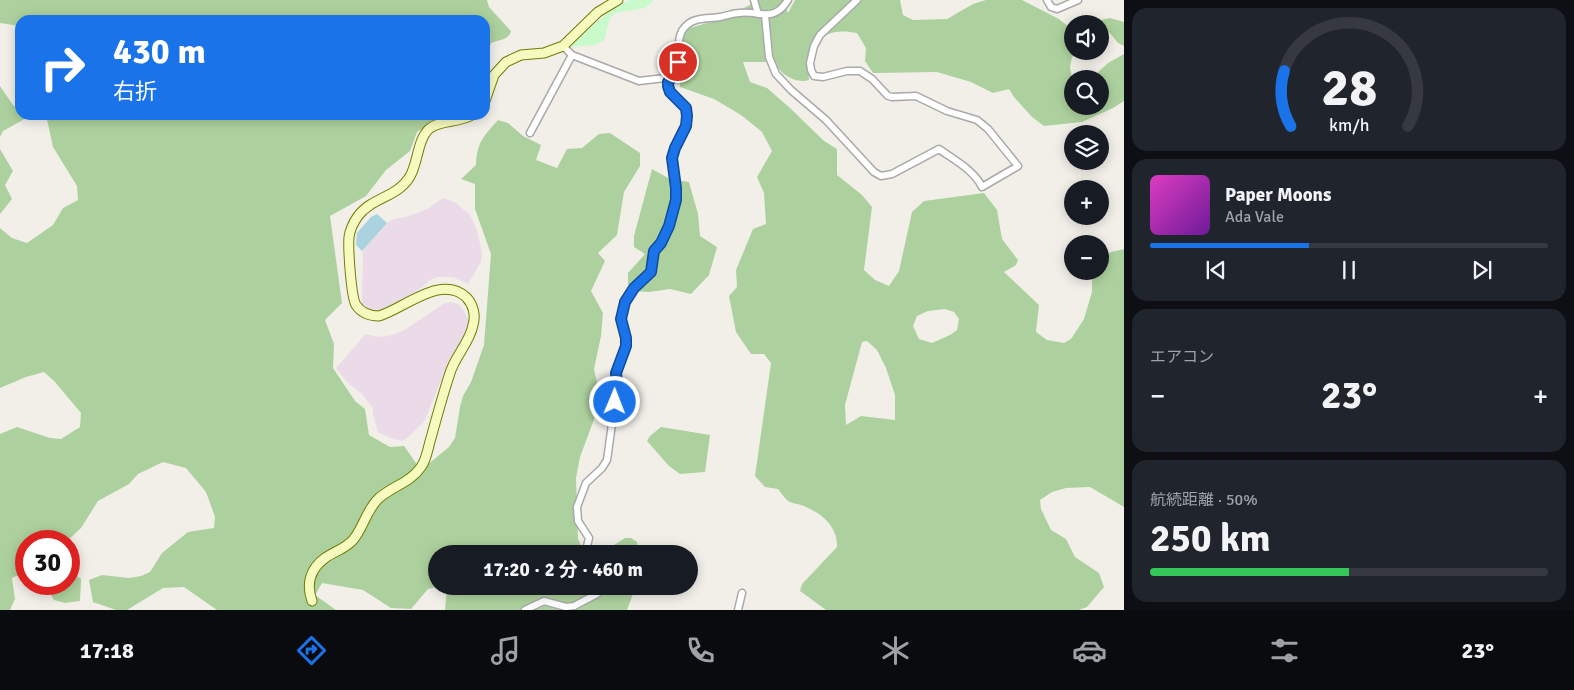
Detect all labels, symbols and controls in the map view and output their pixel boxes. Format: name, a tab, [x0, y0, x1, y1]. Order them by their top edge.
map controls	[1064, 15, 1109, 280]
button: sound	[1064, 15, 1109, 60]
text: 430 m	[113, 30, 206, 73]
icon: right	[30, 35, 95, 100]
pin	[657, 41, 699, 83]
icon: arrive	[664, 48, 692, 76]
text: 28	[1321, 56, 1377, 120]
button: search	[1064, 70, 1109, 115]
text: 右折	[113, 78, 157, 105]
text: km/h	[1329, 114, 1369, 136]
button: layers	[1064, 125, 1109, 170]
button: +	[1064, 180, 1109, 225]
text: Paper Moons	[1225, 183, 1331, 207]
text: Ada Vale	[1225, 207, 1284, 227]
button: −	[1064, 235, 1109, 280]
icon: previous	[1202, 256, 1230, 284]
icon: pause	[1335, 256, 1363, 284]
icon: next	[1468, 256, 1496, 284]
text: エアコン	[1150, 347, 1214, 367]
text: 23°	[1321, 372, 1377, 419]
position arrow	[588, 375, 640, 427]
text: −	[1150, 379, 1165, 413]
text: +	[1533, 379, 1548, 413]
text: 航続距離 · 50%	[1150, 490, 1258, 510]
text: 250 km	[1150, 515, 1271, 562]
speed limit sign: 30	[15, 530, 80, 595]
text: 17:20 · 2 分 · 460 m	[483, 558, 643, 582]
icon: directions	[294, 633, 329, 668]
icon: music	[488, 633, 523, 668]
icon: phone	[683, 633, 718, 668]
icon: climate	[878, 633, 913, 668]
icon: car	[1072, 633, 1107, 668]
icon: filters	[1267, 633, 1302, 668]
text: 17:18	[80, 637, 134, 664]
text: 23°	[1462, 637, 1494, 664]

